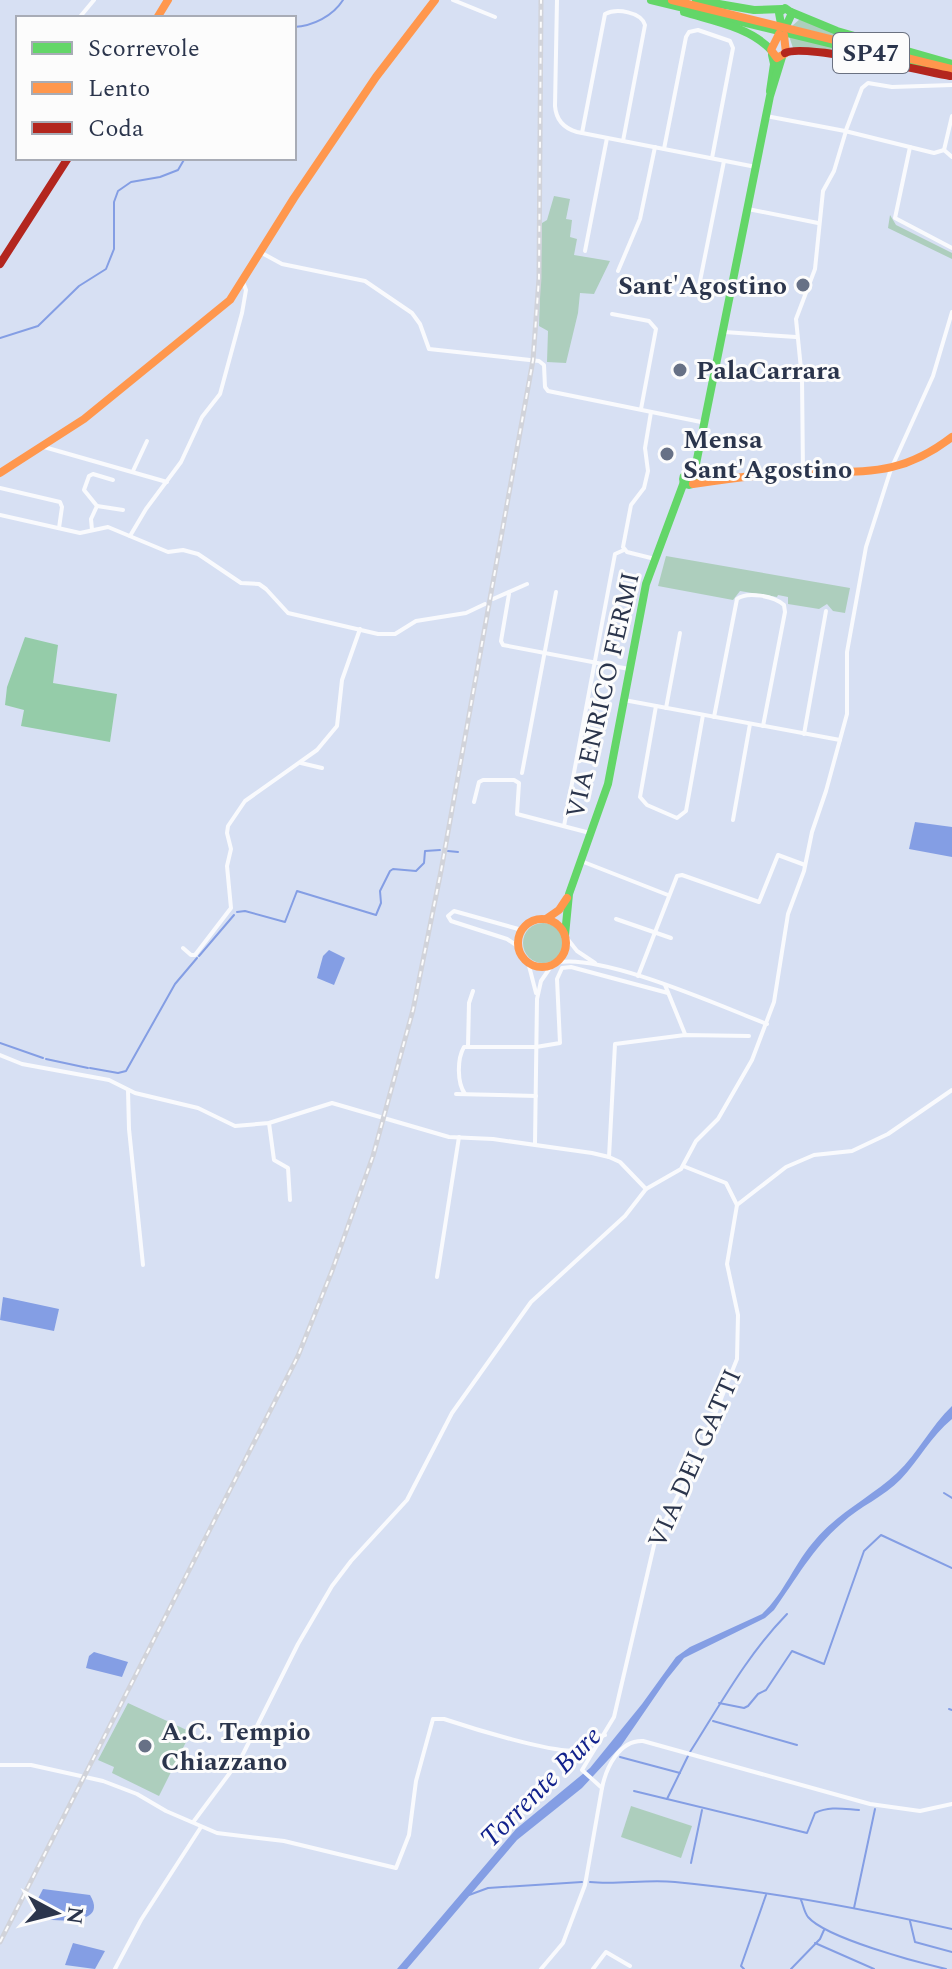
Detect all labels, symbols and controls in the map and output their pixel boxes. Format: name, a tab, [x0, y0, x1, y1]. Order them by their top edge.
legend	[16, 16, 296, 160]
text: Scorrevole	[88, 31, 200, 67]
road number: SP47	[833, 33, 909, 73]
text: Lento	[88, 71, 150, 107]
text: Coda	[88, 111, 144, 147]
place label: Sant'Agostino	[618, 266, 787, 306]
marker: Sant'Agostino	[794, 276, 812, 294]
place label: PalaCarrara	[696, 351, 841, 391]
marker: PalaCarrara	[671, 361, 689, 379]
place label: Mensa Sant'Agostino	[683, 420, 852, 490]
marker: Mensa Sant'Agostino	[658, 445, 676, 463]
street label: VIA ENRICO FERMI	[555, 568, 651, 822]
street label: VIA DEI GATTI	[637, 1362, 752, 1555]
place label: A.C. Tempio Chiazzano	[161, 1712, 311, 1782]
water label: Torrente Bure	[470, 1716, 612, 1858]
marker: A.C. Tempio Chiazzano	[136, 1737, 154, 1755]
north arrow	[16, 1873, 96, 1953]
text: N	[57, 1904, 92, 1926]

